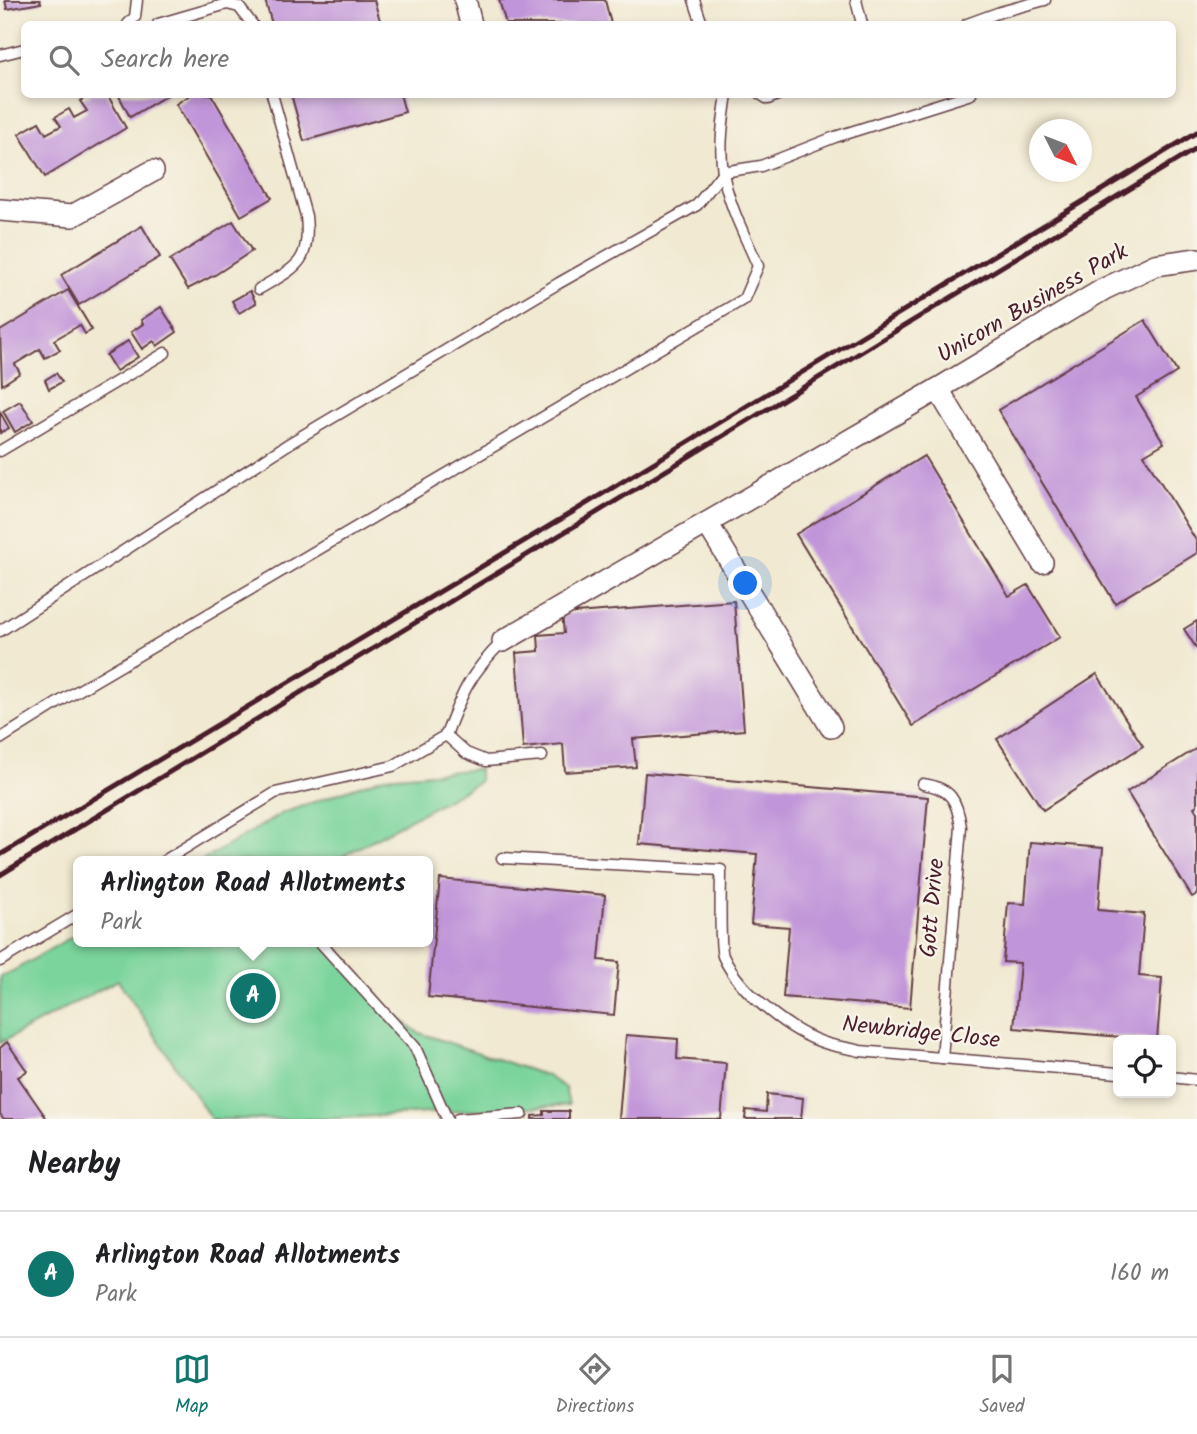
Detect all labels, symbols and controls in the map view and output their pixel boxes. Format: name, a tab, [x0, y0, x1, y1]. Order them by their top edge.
search box	[21, 21, 1176, 98]
text: Search here	[101, 39, 229, 81]
icon: search	[45, 41, 83, 79]
north arrow	[1029, 119, 1092, 182]
street label: Unicorn Business Park	[931, 234, 1135, 373]
your location	[728, 566, 762, 600]
popup	[73, 856, 433, 947]
street label: Gott Drive	[911, 857, 955, 959]
text: Arlington Road Allotments	[100, 863, 406, 905]
text: Park	[100, 905, 142, 941]
pin: A	[230, 970, 276, 1022]
street label: Newbridge Close	[840, 1007, 1002, 1059]
map controls	[1113, 1035, 1176, 1098]
button: locate	[1113, 1035, 1176, 1098]
text: Nearby	[28, 1141, 120, 1189]
text: Arlington Road Allotments	[95, 1235, 400, 1277]
text: A	[44, 1256, 58, 1292]
text: 160 m	[1110, 1256, 1169, 1292]
text: Park	[95, 1277, 137, 1313]
tab: Map	[173, 1350, 211, 1422]
tab: Directions	[556, 1350, 634, 1422]
tab: Saved	[979, 1350, 1024, 1422]

